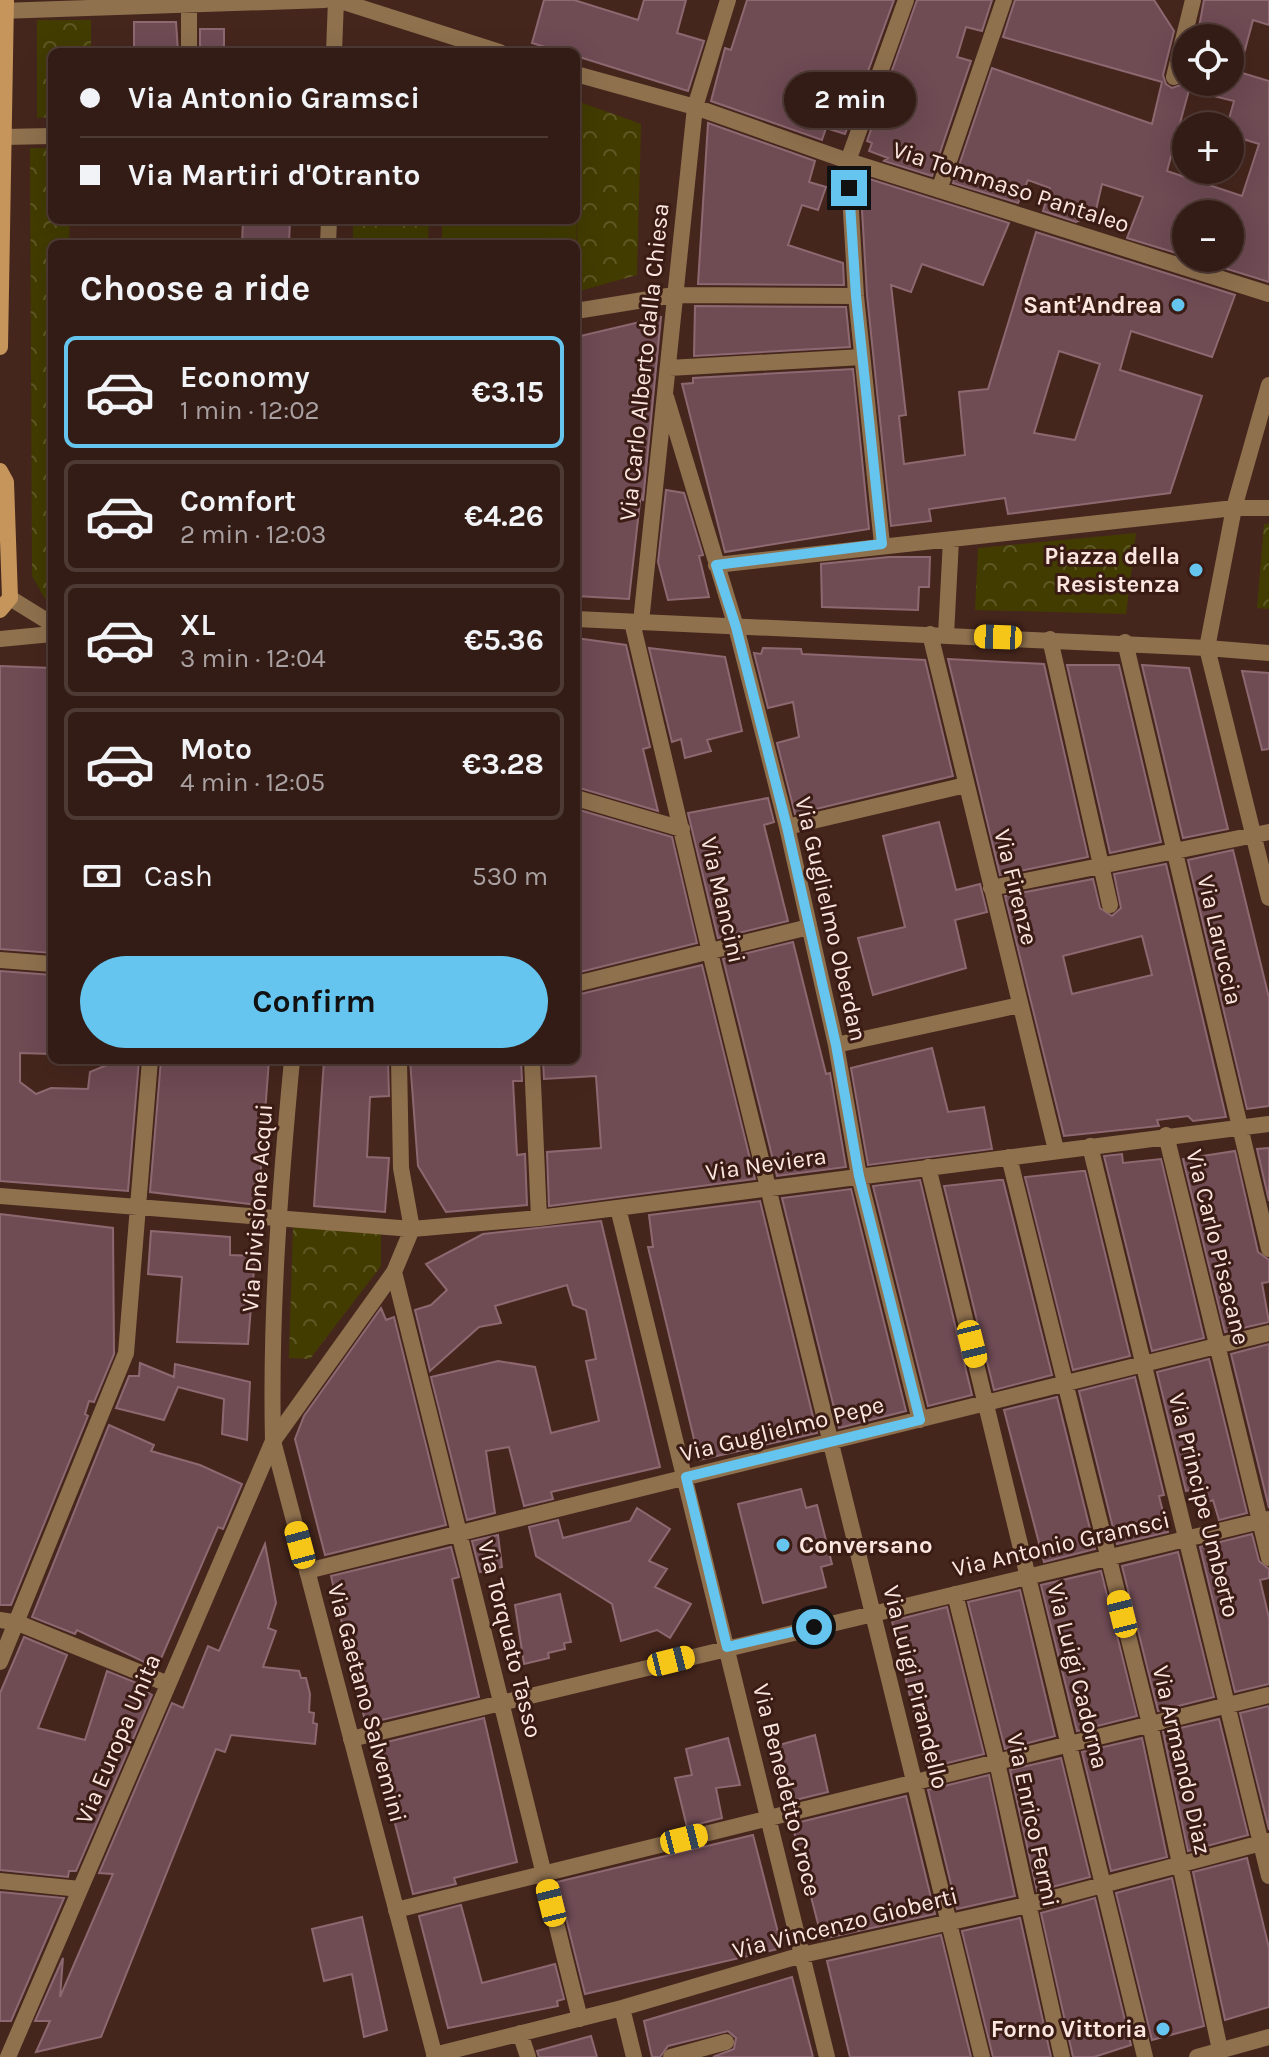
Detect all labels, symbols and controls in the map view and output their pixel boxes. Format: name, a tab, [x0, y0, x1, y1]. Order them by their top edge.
map controls	[1172, 24, 1244, 272]
button: locate	[1172, 24, 1244, 96]
callout: 2 min	[783, 72, 915, 128]
text: Via Antonio Gramsci	[128, 80, 420, 116]
text: 2 min	[814, 84, 886, 115]
button: +	[1172, 112, 1244, 184]
street label: Via Tommaso Pantaleo	[889, 135, 1133, 239]
text: Via Martiri d'Otranto	[128, 157, 420, 193]
route end	[831, 170, 867, 206]
button: −	[1172, 200, 1244, 272]
street label: Via Carlo Alberto dalla Chiesa	[613, 202, 675, 522]
text: Choose a ride	[80, 267, 310, 309]
place label: Sant'Andrea	[1023, 291, 1162, 319]
marker: Sant'Andrea	[1169, 296, 1187, 314]
icon: car	[84, 356, 156, 428]
text: Economy	[180, 359, 310, 395]
text: €3.15	[472, 374, 544, 410]
text: 1 min · 12:02	[180, 395, 320, 426]
icon: car	[84, 480, 156, 552]
text: Comfort	[180, 483, 296, 519]
text: €4.26	[464, 498, 544, 534]
text: 2 min · 12:03	[180, 519, 326, 550]
place label: Piazza della Resistenza	[1044, 542, 1180, 598]
marker: Piazza della Resistenza	[1187, 561, 1205, 579]
icon: car	[84, 604, 156, 676]
text: XL	[180, 607, 215, 643]
text: €5.36	[464, 622, 544, 658]
car	[974, 624, 1022, 650]
text: 3 min · 12:04	[180, 643, 326, 674]
icon: car	[84, 728, 156, 800]
text: Moto	[180, 731, 252, 767]
text: €3.28	[462, 746, 544, 782]
text: 4 min · 12:05	[180, 767, 325, 798]
street label: Via Guglielmo Oberdan	[789, 794, 873, 1044]
street label: Via Firenze	[988, 826, 1044, 948]
street label: Via Mancini	[695, 834, 751, 966]
icon: cash	[80, 854, 124, 898]
text: Cash	[144, 858, 213, 894]
text: 530 m	[472, 861, 548, 892]
street label: Via Laruccia	[1191, 872, 1249, 1008]
button: Confirm	[80, 956, 548, 1048]
street label: Via Divisione Acqui	[236, 1103, 278, 1313]
street label: Via Neviera	[704, 1142, 828, 1186]
street label: Via Carlo Pisacane	[1180, 1146, 1256, 1348]
car	[955, 1318, 989, 1370]
street label: Via Guglielmo Pepe	[677, 1390, 887, 1468]
street label: Via Principe Umberto	[1163, 1390, 1245, 1620]
street label: Via Antonio Gramsci	[950, 1505, 1172, 1583]
car	[282, 1519, 318, 1571]
place label: Conversano	[799, 1531, 933, 1559]
marker: Conversano	[774, 1536, 792, 1554]
street label: Via Torquato Tasso	[472, 1537, 548, 1741]
street label: Via Gaetano Salvemini	[322, 1580, 412, 1826]
street label: Via Luigi Cadorna	[1041, 1580, 1115, 1772]
street label: Via Luigi Pirandello	[877, 1582, 955, 1792]
car	[1105, 1588, 1139, 1640]
route start	[796, 1609, 832, 1645]
car	[645, 1644, 697, 1678]
street label: Via Europa Unita	[70, 1650, 166, 1828]
street label: Via Armando Diaz	[1147, 1663, 1217, 1857]
street label: Via Benedetto Croce	[747, 1681, 827, 1899]
street label: Via Enrico Fermi	[1001, 1730, 1065, 1910]
car	[658, 1822, 710, 1856]
car	[534, 1877, 568, 1929]
street label: Via Vincenzo Gioberti	[729, 1881, 961, 1965]
place label: Forno Vittoria	[991, 2015, 1147, 2043]
marker: Forno Vittoria	[1154, 2020, 1172, 2038]

